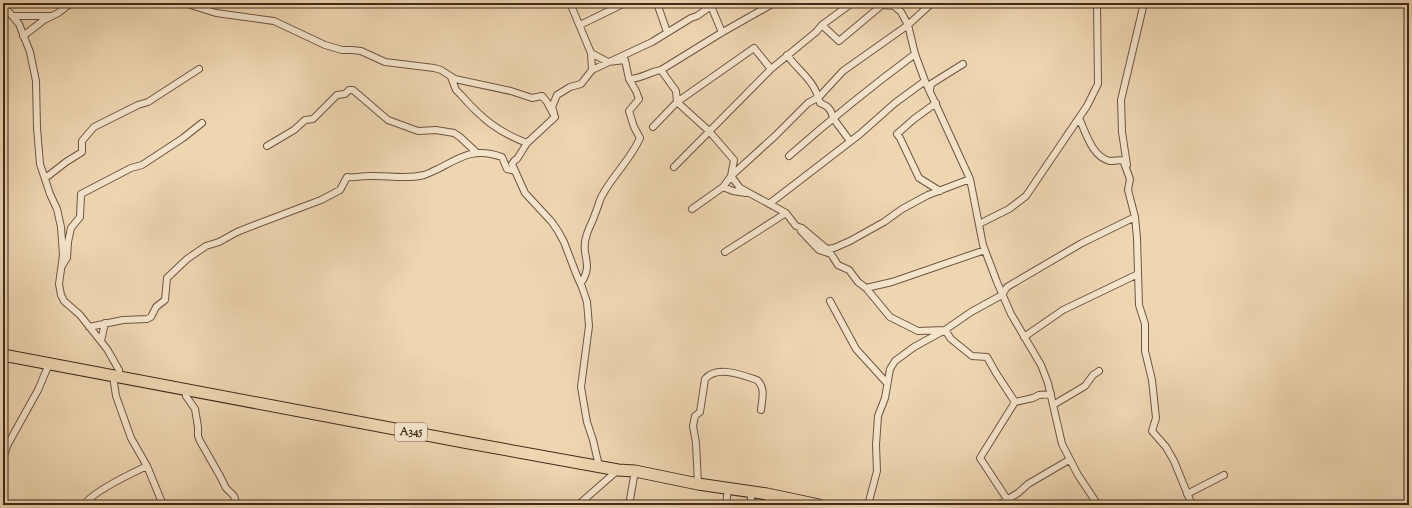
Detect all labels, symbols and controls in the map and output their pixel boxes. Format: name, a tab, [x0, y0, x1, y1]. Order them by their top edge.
road number: A345	[395, 423, 427, 441]

